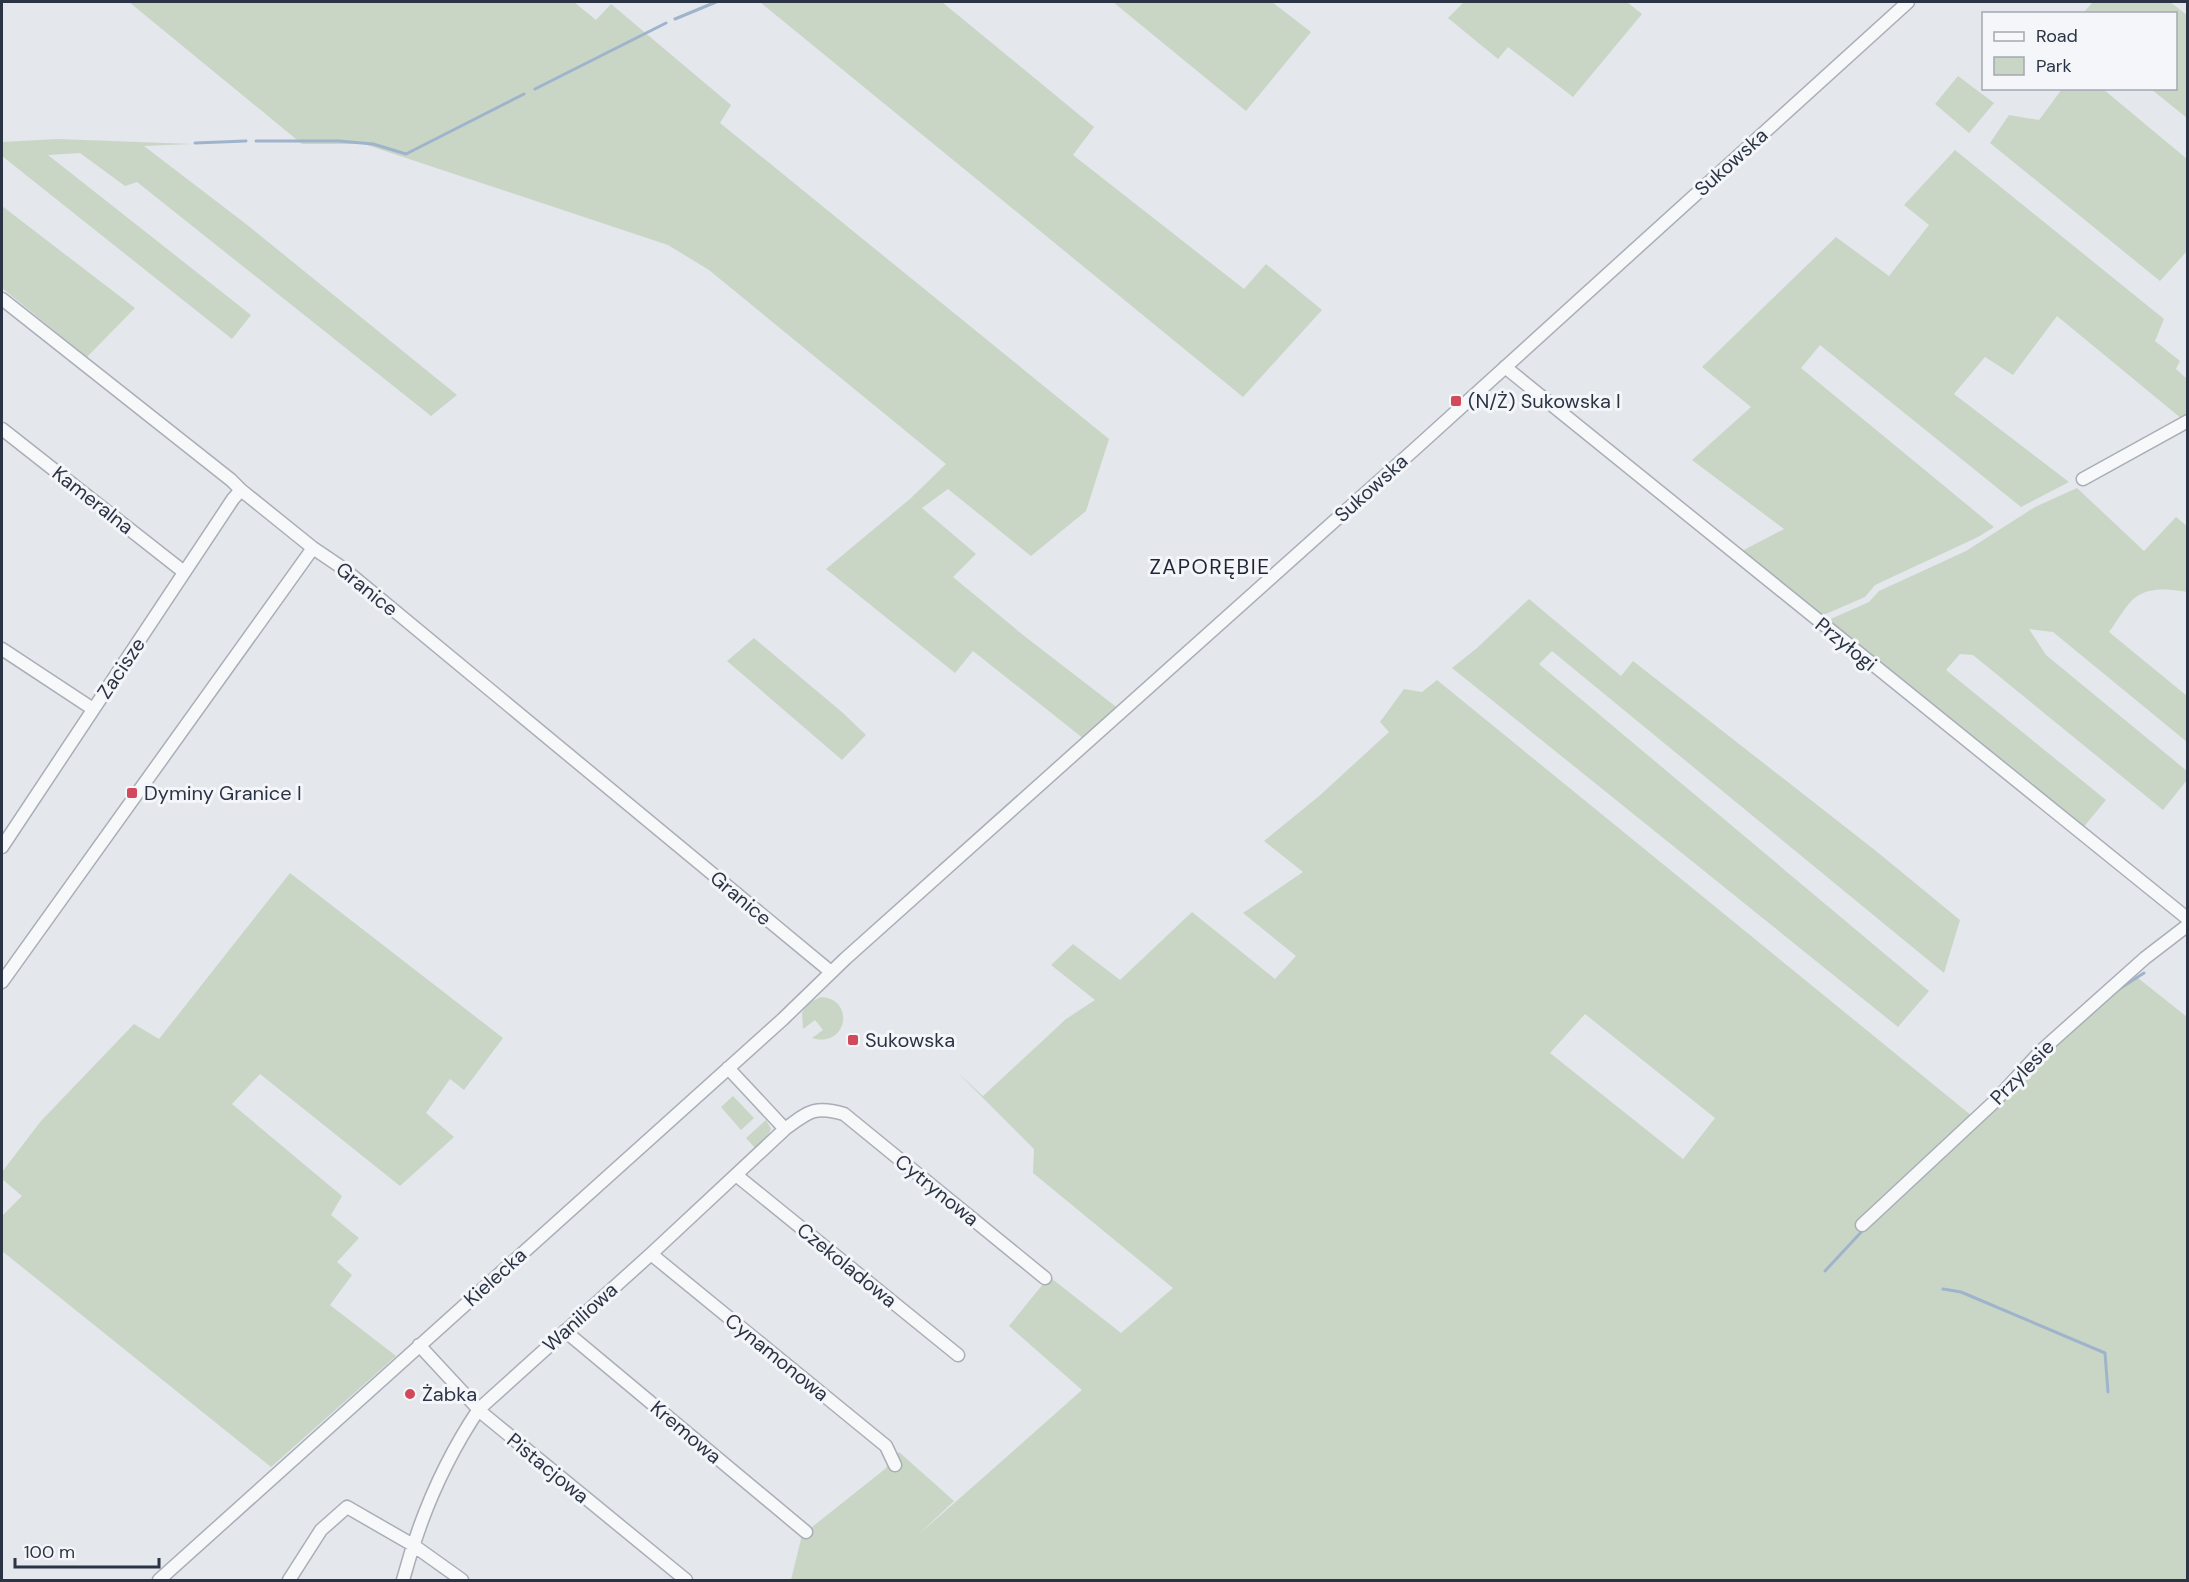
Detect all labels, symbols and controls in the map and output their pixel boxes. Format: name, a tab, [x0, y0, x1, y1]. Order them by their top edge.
legend	[1982, 12, 2177, 90]
text: Road	[2036, 24, 2078, 48]
text: Park	[2036, 54, 2072, 78]
street label: Sukowska	[1689, 122, 1773, 202]
place label: (N/Ż) Sukowska I	[1468, 388, 1621, 414]
marker: (N/Ż) Sukowska I	[1449, 394, 1463, 408]
street label: Sukowska	[1329, 448, 1413, 528]
street label: Kameralna	[47, 460, 139, 540]
district label: ZAPORĘBIE	[1149, 553, 1271, 581]
street label: Granice	[331, 556, 403, 622]
street label: Przyłogi	[1810, 611, 1882, 677]
street label: Zacisze	[91, 632, 151, 704]
place label: Dyminy Granice I	[144, 780, 302, 806]
marker: Dyminy Granice I	[125, 786, 139, 800]
street label: Granice	[705, 865, 777, 931]
place label: Sukowska	[865, 1027, 955, 1053]
marker: Sukowska	[846, 1033, 860, 1047]
street label: Przylesie	[1984, 1034, 2060, 1110]
street label: Cytrynowa	[890, 1148, 984, 1232]
street label: Czekoladowa	[792, 1217, 902, 1313]
street label: Kielecka	[458, 1242, 532, 1312]
street label: Waniliowa	[537, 1277, 623, 1357]
street label: Cynamonowa	[720, 1307, 834, 1407]
place label: Żabka	[422, 1381, 477, 1407]
marker: Żabka	[403, 1387, 417, 1401]
street label: Kremowa	[645, 1395, 727, 1469]
street label: Pistacjowa	[502, 1427, 594, 1509]
scale bar	[15, 1531, 159, 1569]
text: 100 m	[24, 1540, 75, 1564]

